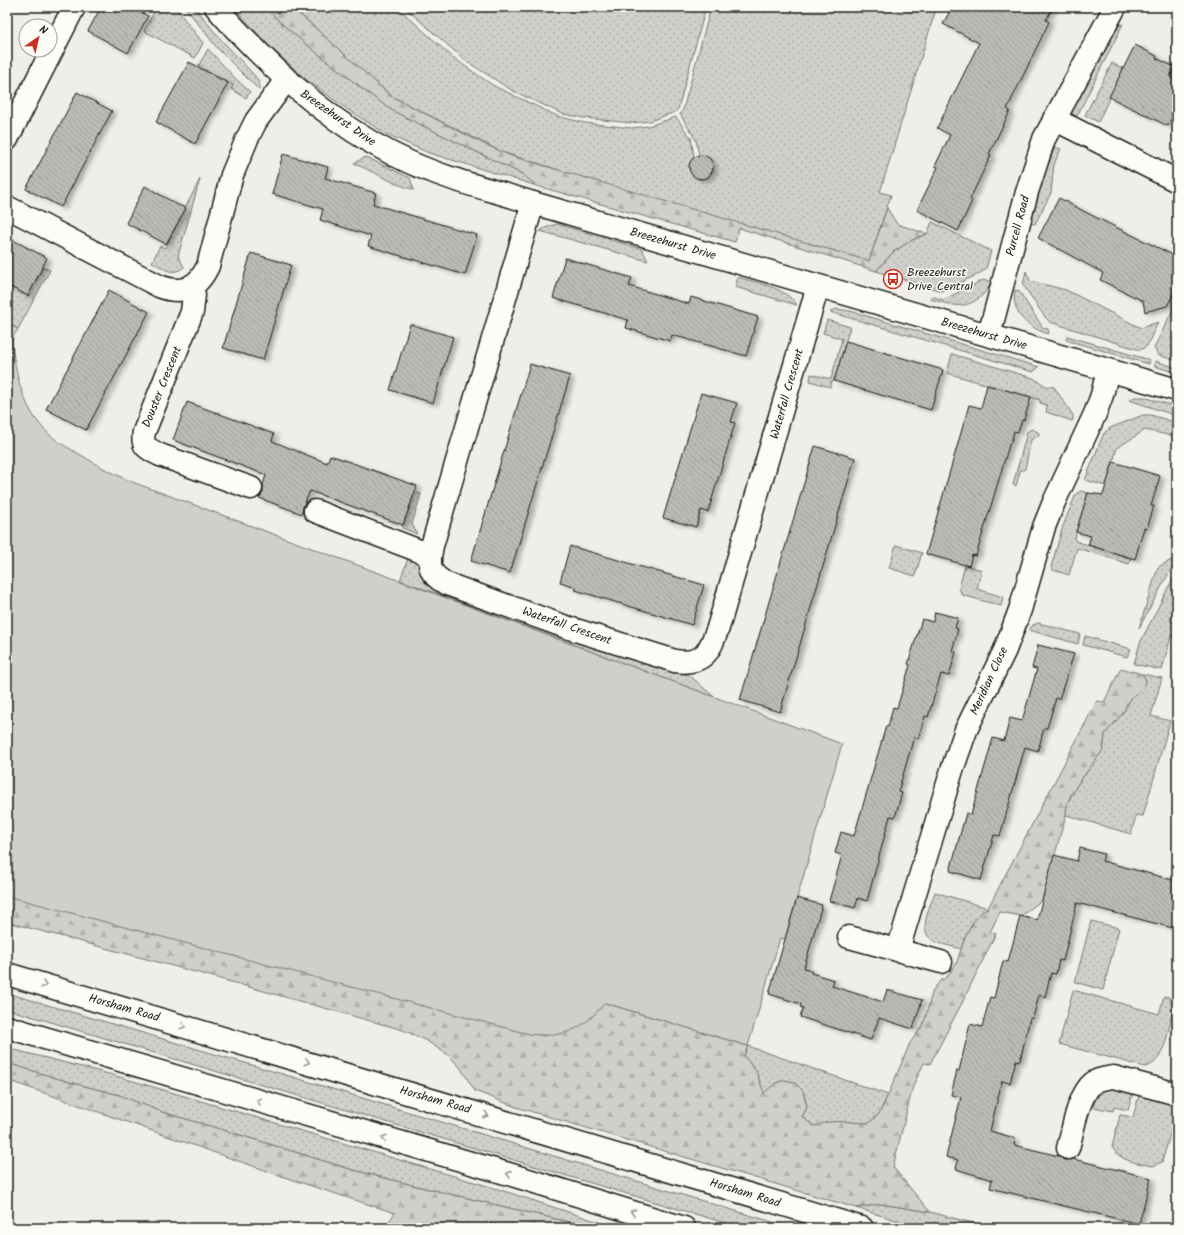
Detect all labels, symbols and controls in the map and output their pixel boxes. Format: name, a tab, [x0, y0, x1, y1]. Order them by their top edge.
north arrow	[18, 18, 58, 58]
text: N	[35, 21, 51, 40]
street label: Breezehurst Drive	[296, 85, 380, 152]
street label: Purcell Road	[1001, 193, 1035, 258]
street label: Breezehurst Drive	[628, 223, 719, 266]
place label: Breezehurst Drive Central	[907, 263, 973, 296]
bus stop icon: Breezehurst Drive Central	[882, 268, 904, 290]
street label: Breezehurst Drive	[939, 313, 1030, 356]
street label: Douster Crescent	[137, 343, 187, 431]
street label: Waterfall Crescent	[765, 346, 809, 441]
street label: Waterfall Crescent	[520, 602, 615, 650]
street label: Meridian Close	[965, 643, 1013, 718]
one-way arrow	[41, 980, 48, 989]
street label: Horsham Road	[86, 989, 163, 1027]
one-way arrow	[179, 1021, 186, 1029]
one-way arrow	[303, 1057, 310, 1066]
street label: Horsham Road	[397, 1081, 474, 1119]
one-way arrow	[256, 1097, 263, 1106]
one-way arrow	[482, 1110, 489, 1119]
one-way arrow	[381, 1134, 388, 1143]
one-way arrow	[506, 1170, 513, 1179]
street label: Horsham Road	[707, 1173, 784, 1213]
one-way arrow	[630, 1209, 637, 1217]

